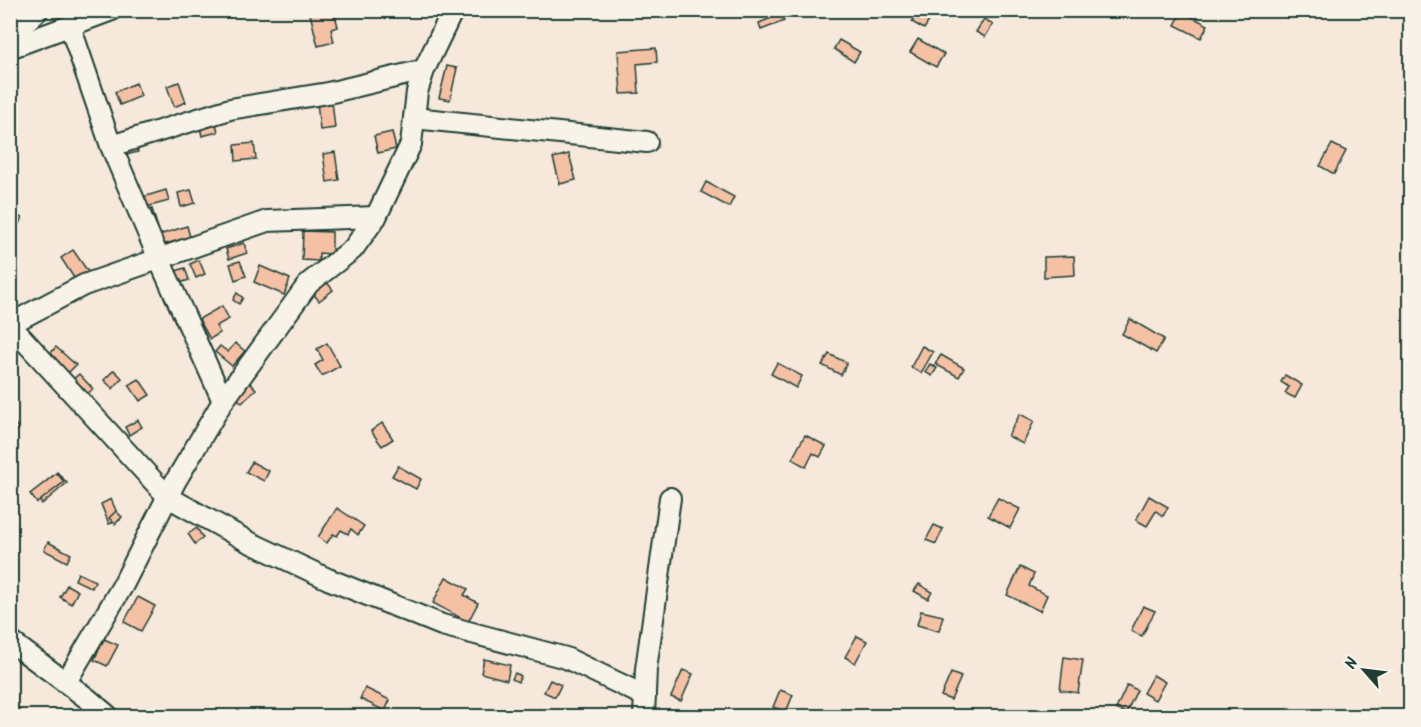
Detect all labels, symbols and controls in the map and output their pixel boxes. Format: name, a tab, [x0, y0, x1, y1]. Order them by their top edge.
north arrow	[1334, 640, 1394, 700]
text: N	[1339, 653, 1365, 674]

